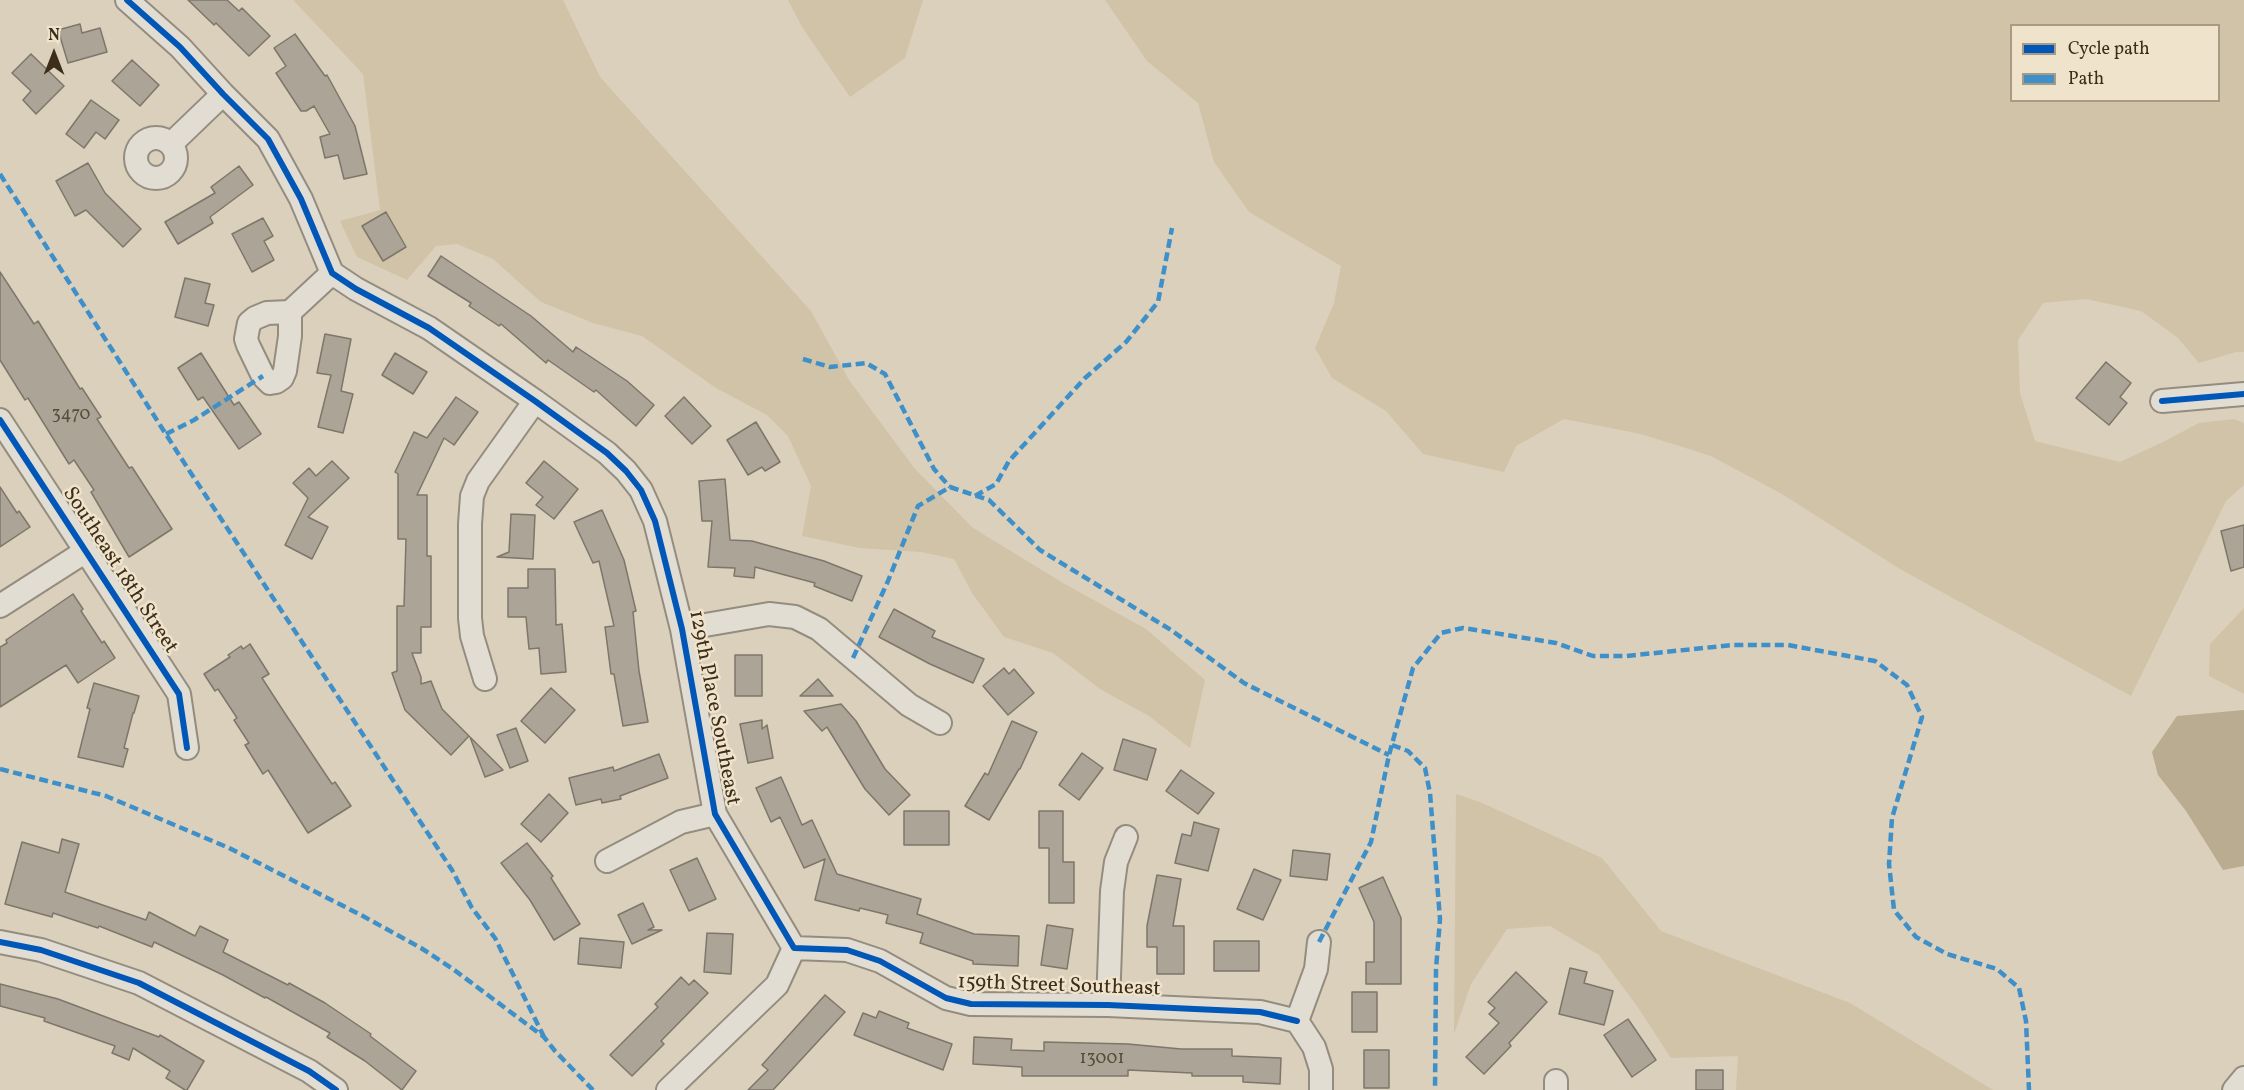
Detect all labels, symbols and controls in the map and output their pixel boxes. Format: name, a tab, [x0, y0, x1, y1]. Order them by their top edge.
north arrow	[24, 24, 84, 84]
legend	[2010, 24, 2220, 102]
text: N	[48, 25, 60, 47]
text: Cycle path	[2068, 37, 2150, 62]
text: Path	[2068, 67, 2104, 92]
house number: 3470	[52, 405, 90, 427]
street label: Southeast 18th Street	[56, 483, 182, 659]
street label: 129th Place Southeast	[682, 608, 744, 808]
street label: 159th Street Southeast	[957, 971, 1161, 1003]
house number: 13001	[1080, 1049, 1124, 1071]

